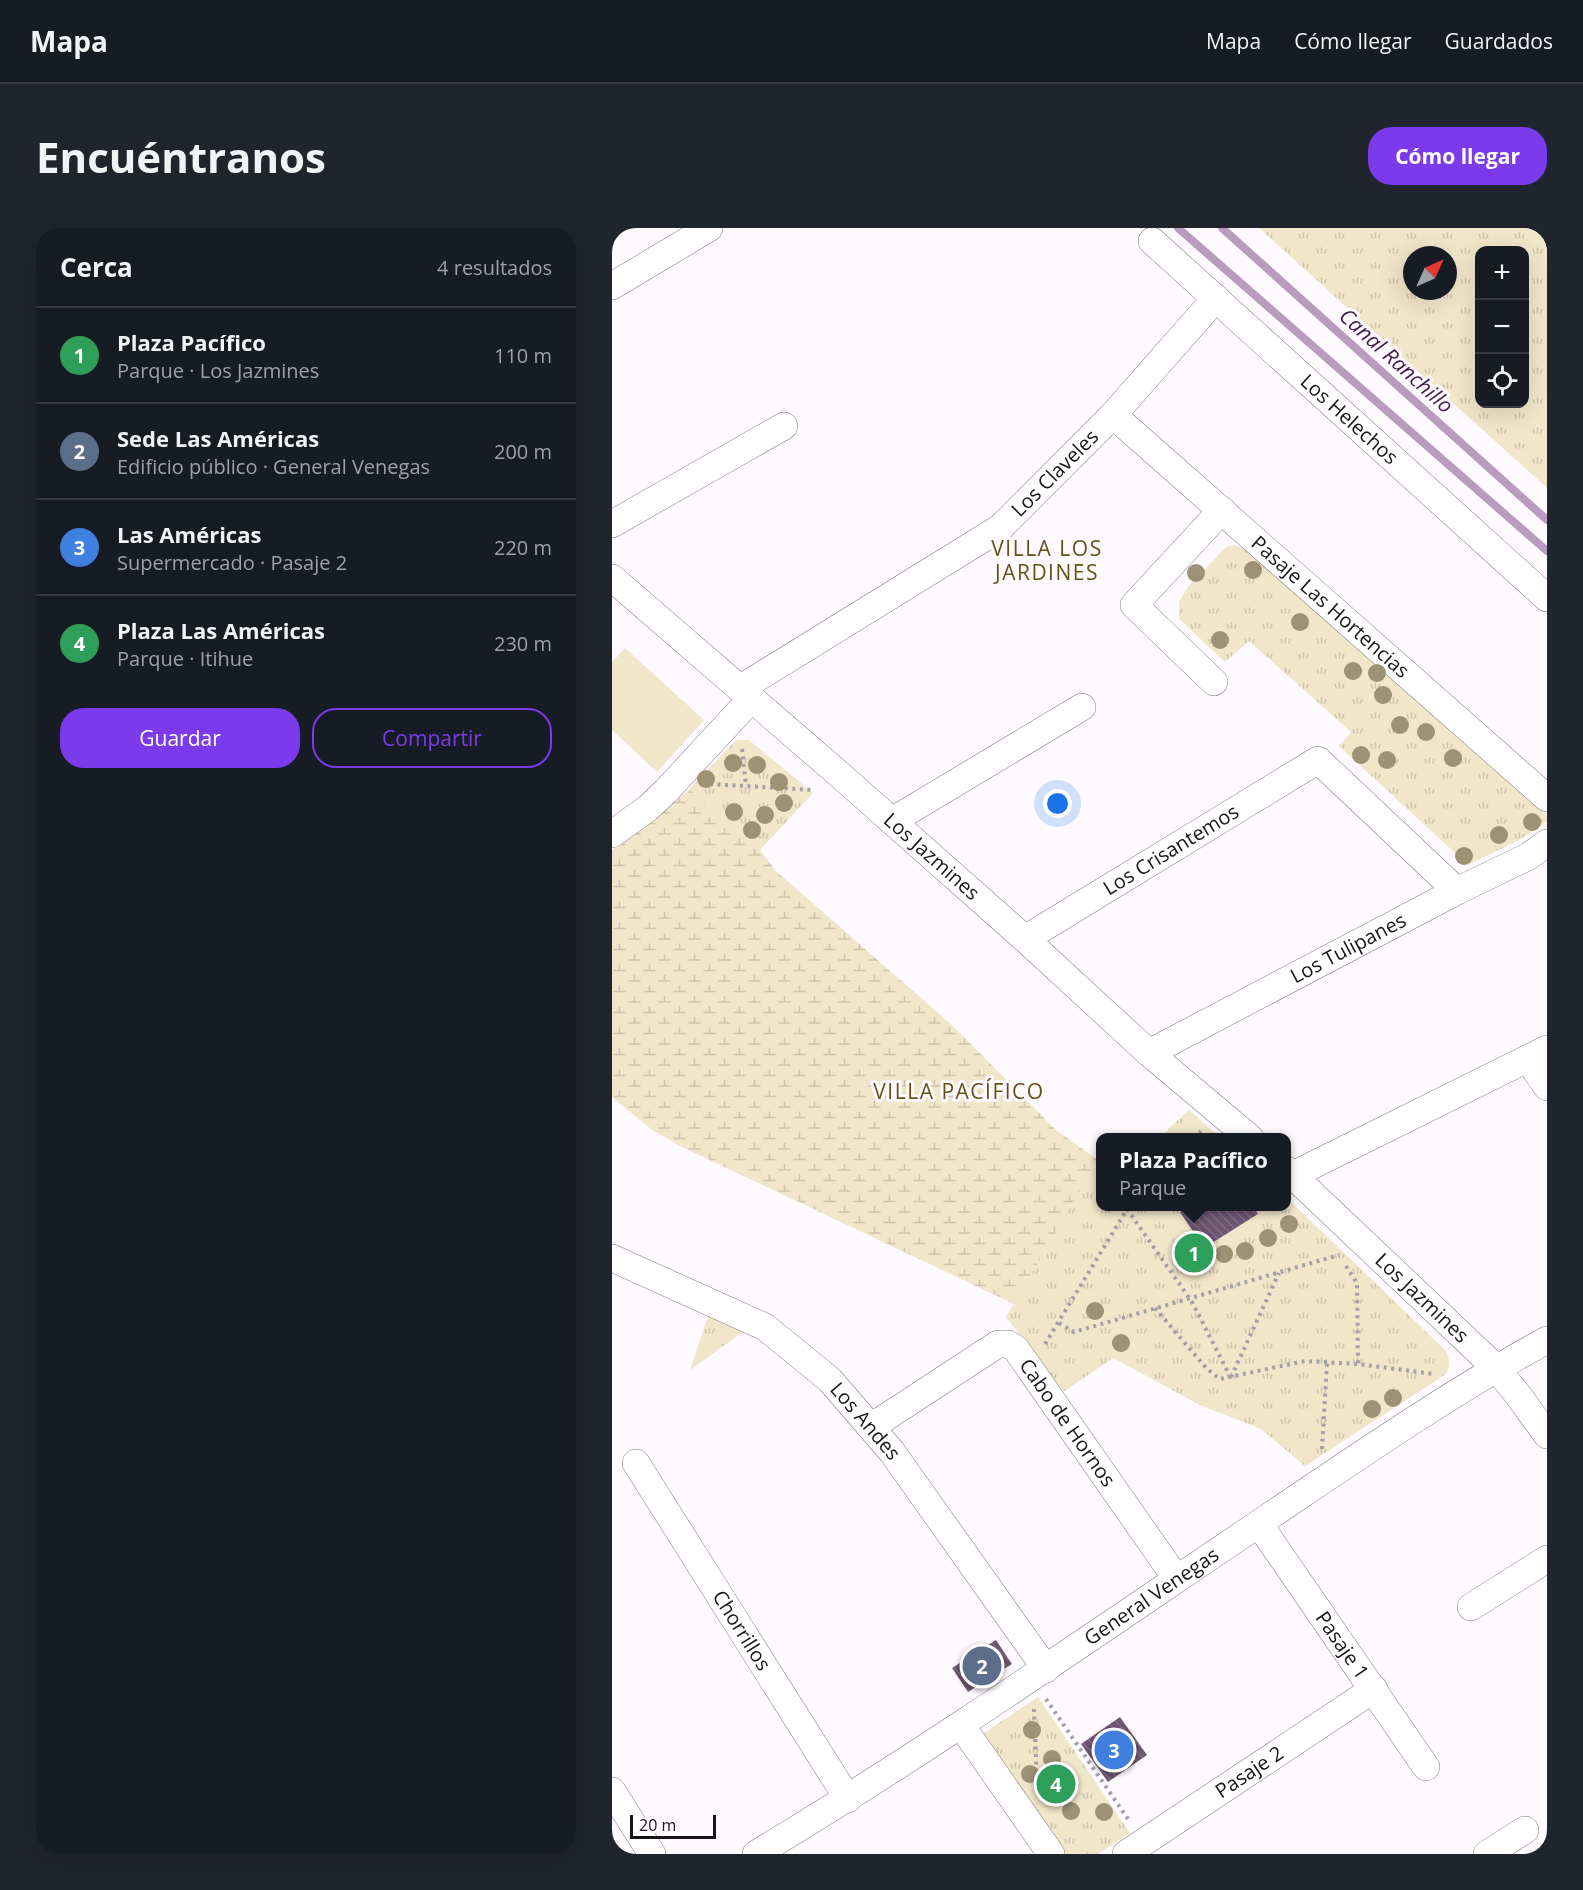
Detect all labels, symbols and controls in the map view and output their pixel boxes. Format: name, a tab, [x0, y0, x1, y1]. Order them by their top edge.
text: Mapa	[30, 22, 108, 60]
text: Mapa	[1206, 27, 1261, 55]
text: Cómo llegar	[1294, 27, 1412, 55]
text: Guardados	[1445, 27, 1553, 55]
button: Cómo llegar	[1368, 127, 1547, 185]
text: Encuéntranos	[36, 128, 326, 185]
north arrow	[1403, 246, 1457, 300]
map controls	[1475, 246, 1529, 408]
button: +	[1475, 246, 1529, 300]
text: Cerca	[60, 249, 133, 285]
text: 4 resultados	[437, 254, 552, 281]
button: −	[1475, 300, 1529, 354]
water label: Canal Ranchillo	[1334, 302, 1460, 419]
text: Plaza Pacífico	[117, 327, 266, 357]
text: 1	[74, 342, 85, 369]
text: 110 m	[494, 342, 552, 369]
button: locate	[1475, 354, 1529, 408]
text: Parque · Los Jazmines	[117, 357, 319, 384]
street label: Los Helechos	[1295, 368, 1404, 470]
text: Sede Las Américas	[117, 423, 319, 453]
street label: Los Claveles	[1005, 423, 1104, 522]
text: 2	[74, 438, 85, 465]
text: 200 m	[494, 438, 552, 465]
text: Edificio público · General Venegas	[117, 453, 430, 480]
text: Las Américas	[117, 519, 261, 549]
street label: Pasaje Las Hortencias	[1246, 529, 1416, 684]
text: 3	[74, 534, 85, 561]
text: 220 m	[494, 534, 552, 561]
district label: VILLA LOS JARDINES	[991, 534, 1103, 586]
text: Supermercado · Pasaje 2	[117, 549, 347, 576]
text: Plaza Las Américas	[117, 615, 325, 645]
text: 4	[74, 630, 85, 657]
text: 230 m	[494, 630, 552, 657]
text: Parque · Itihue	[117, 645, 253, 672]
button: Guardar	[60, 708, 300, 768]
button: Compartir	[312, 708, 552, 768]
your location	[1043, 789, 1072, 818]
street label: Los Crisantemos	[1098, 798, 1244, 901]
street label: Los Jazmines	[878, 806, 986, 906]
street label: Los Tulipanes	[1285, 906, 1410, 989]
district label: VILLA PACÍFICO	[873, 1077, 1045, 1105]
popup	[1096, 1133, 1291, 1211]
text: Plaza Pacífico	[1119, 1144, 1268, 1174]
text: Parque	[1119, 1174, 1186, 1201]
pin: 1	[1174, 1230, 1214, 1276]
street label: Los Jazmines	[1370, 1247, 1475, 1349]
street label: Cabo de Hornos	[1014, 1353, 1122, 1492]
street label: Los Andes	[825, 1376, 907, 1465]
street label: General Venegas	[1079, 1541, 1224, 1651]
street label: Chorrillos	[707, 1585, 778, 1675]
street label: Pasaje 1	[1310, 1606, 1376, 1684]
pin: 2	[962, 1644, 1001, 1688]
pin: 3	[1094, 1728, 1134, 1772]
street label: Pasaje 2	[1210, 1739, 1288, 1804]
pin: 4	[1036, 1762, 1076, 1806]
scale bar	[630, 1812, 716, 1840]
text: 20 m	[639, 1814, 676, 1836]

